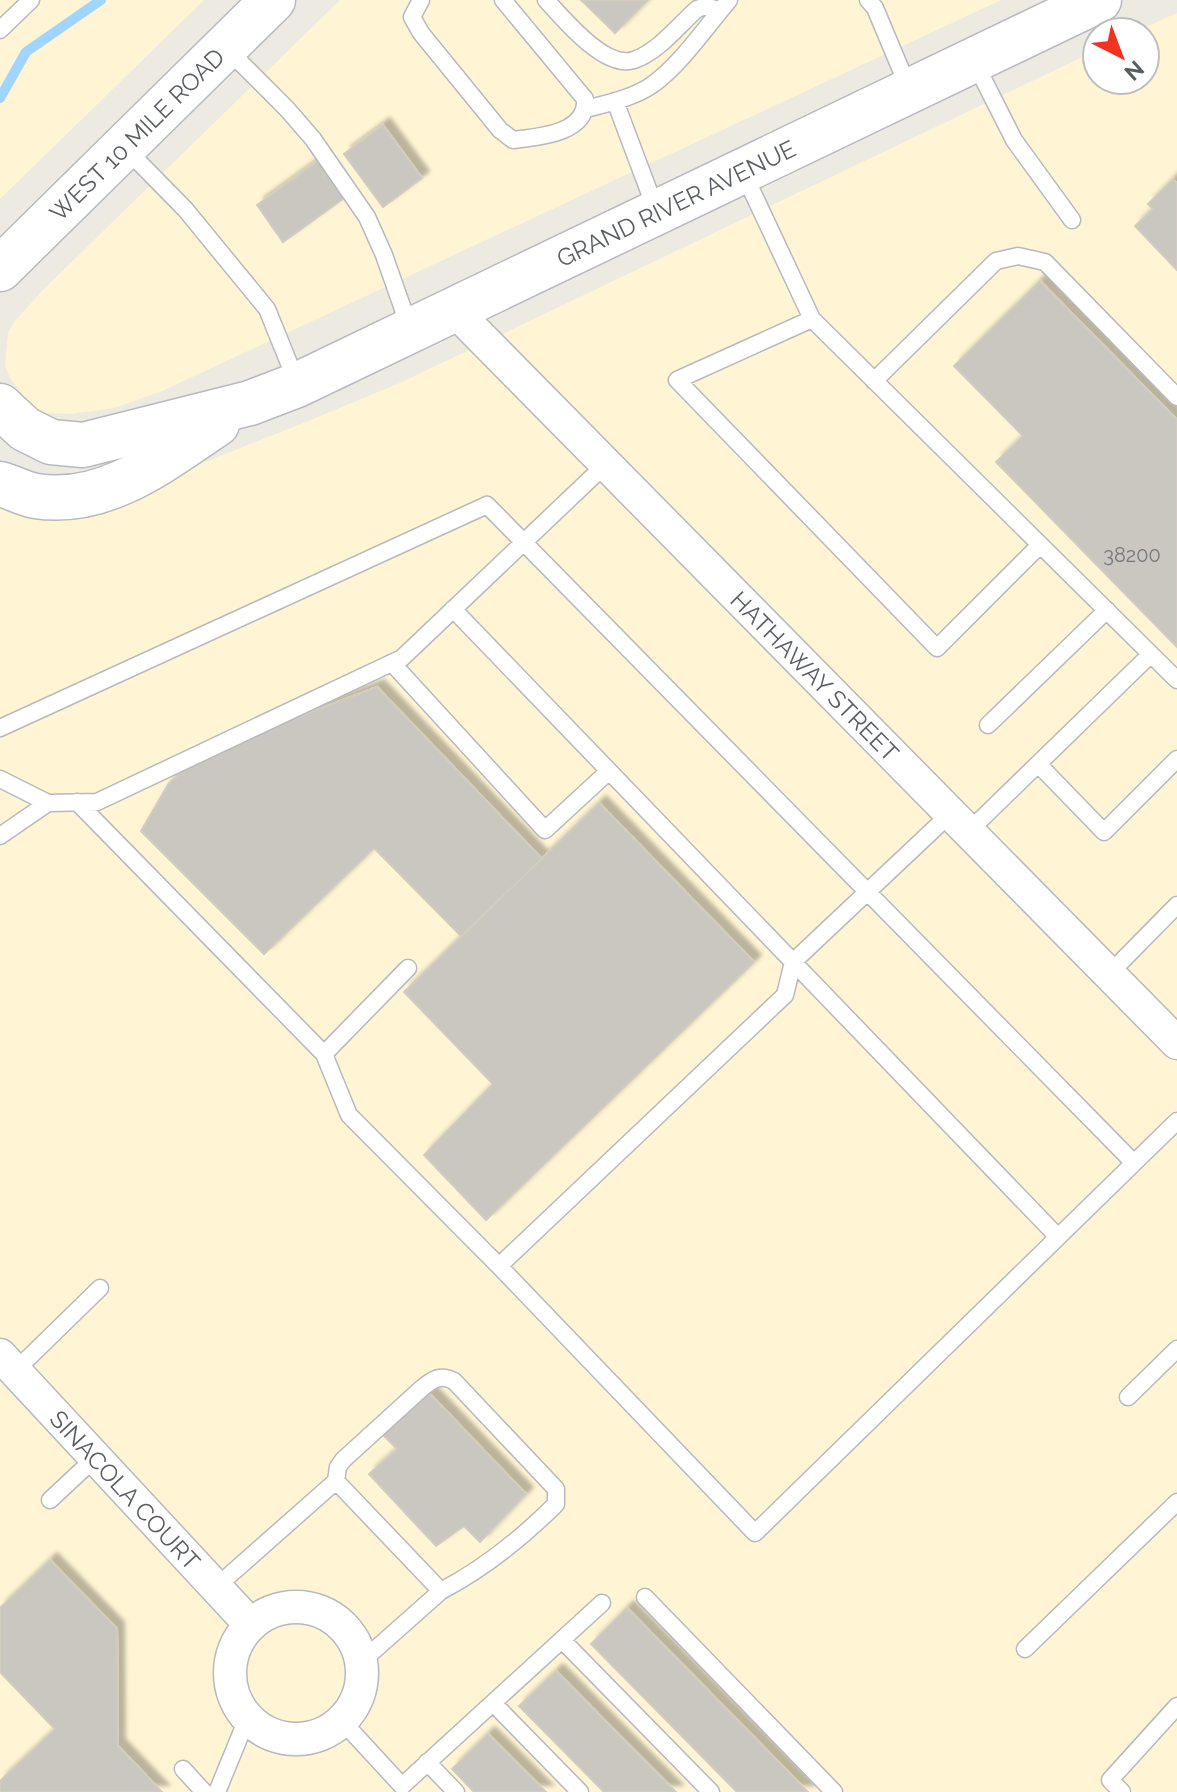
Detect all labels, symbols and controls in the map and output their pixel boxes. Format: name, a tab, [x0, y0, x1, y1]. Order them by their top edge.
north arrow	[1081, 16, 1161, 96]
street label: WEST 10 MILE ROAD	[43, 42, 230, 227]
text: N	[1119, 56, 1149, 86]
street label: GRAND RIVER AVENUE	[552, 133, 800, 273]
house number: 38200	[1103, 543, 1161, 567]
street label: HATHAWAY STREET	[725, 585, 905, 767]
street label: SINACOLA COURT	[44, 1404, 207, 1576]

